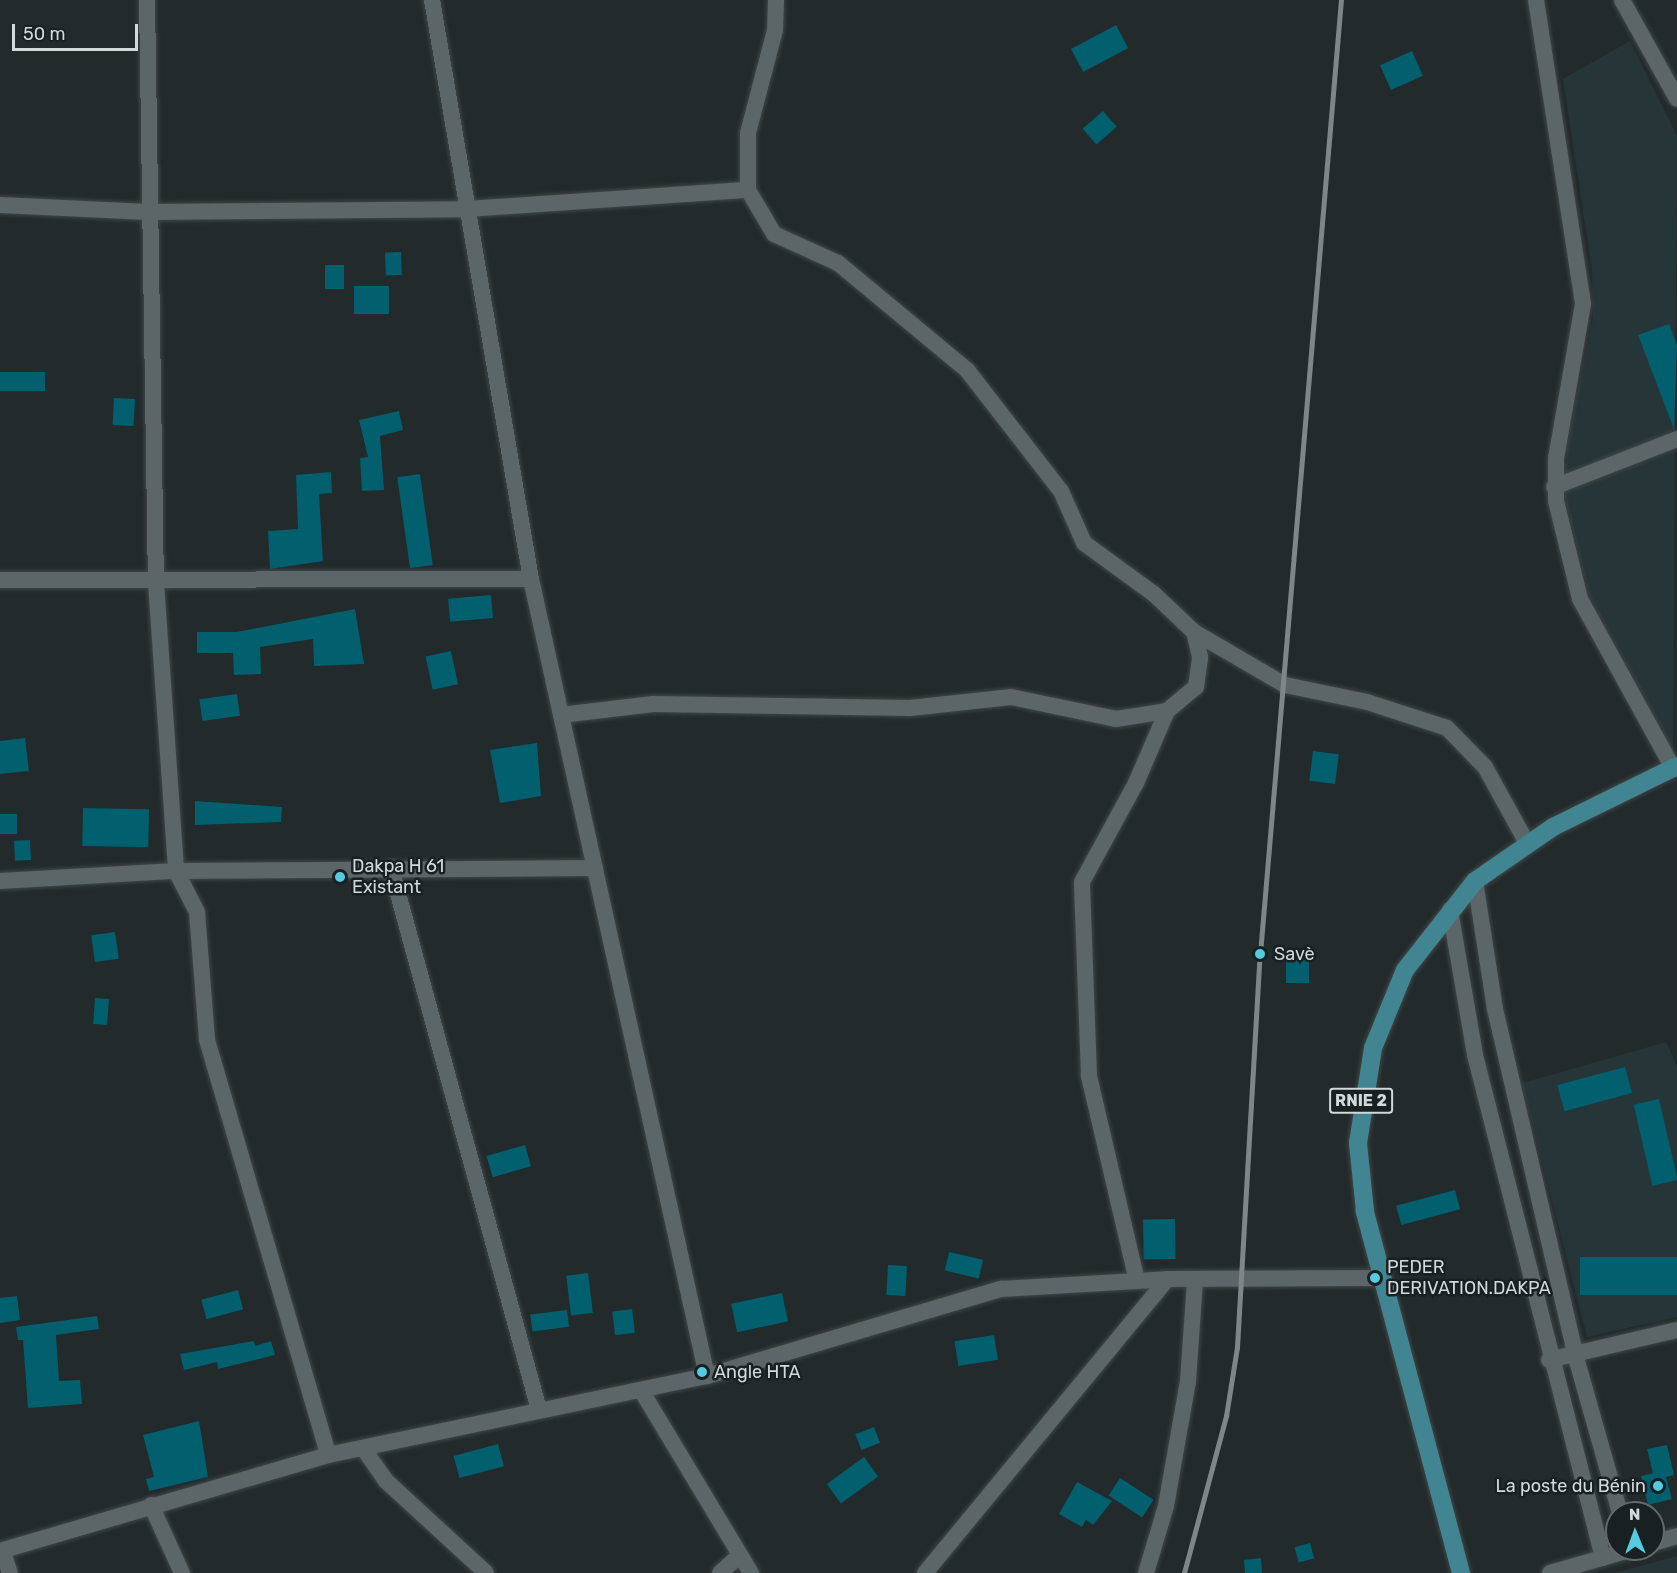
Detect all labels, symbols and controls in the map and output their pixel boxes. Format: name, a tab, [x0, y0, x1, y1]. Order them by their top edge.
scale bar	[15, 12, 141, 50]
text: 50 m	[23, 23, 66, 45]
place label: Dakpa H 61 Existant	[352, 856, 444, 898]
marker: Dakpa H 61 Existant	[333, 870, 347, 884]
place label: Savè	[1274, 943, 1315, 965]
marker: Savè	[1251, 945, 1269, 963]
road number: RNIE 2	[1328, 1088, 1394, 1114]
place label: PEDER DERIVATION.DAKPA	[1387, 1257, 1551, 1300]
marker: PEDER DERIVATION.DAKPA	[1368, 1271, 1382, 1285]
place label: Angle HTA	[714, 1361, 801, 1383]
marker: Angle HTA	[695, 1365, 709, 1379]
place label: La poste du Bénin	[1496, 1475, 1646, 1497]
marker: La poste du Bénin	[1651, 1479, 1665, 1493]
north arrow	[1605, 1501, 1665, 1561]
text: N	[1629, 1505, 1641, 1524]

